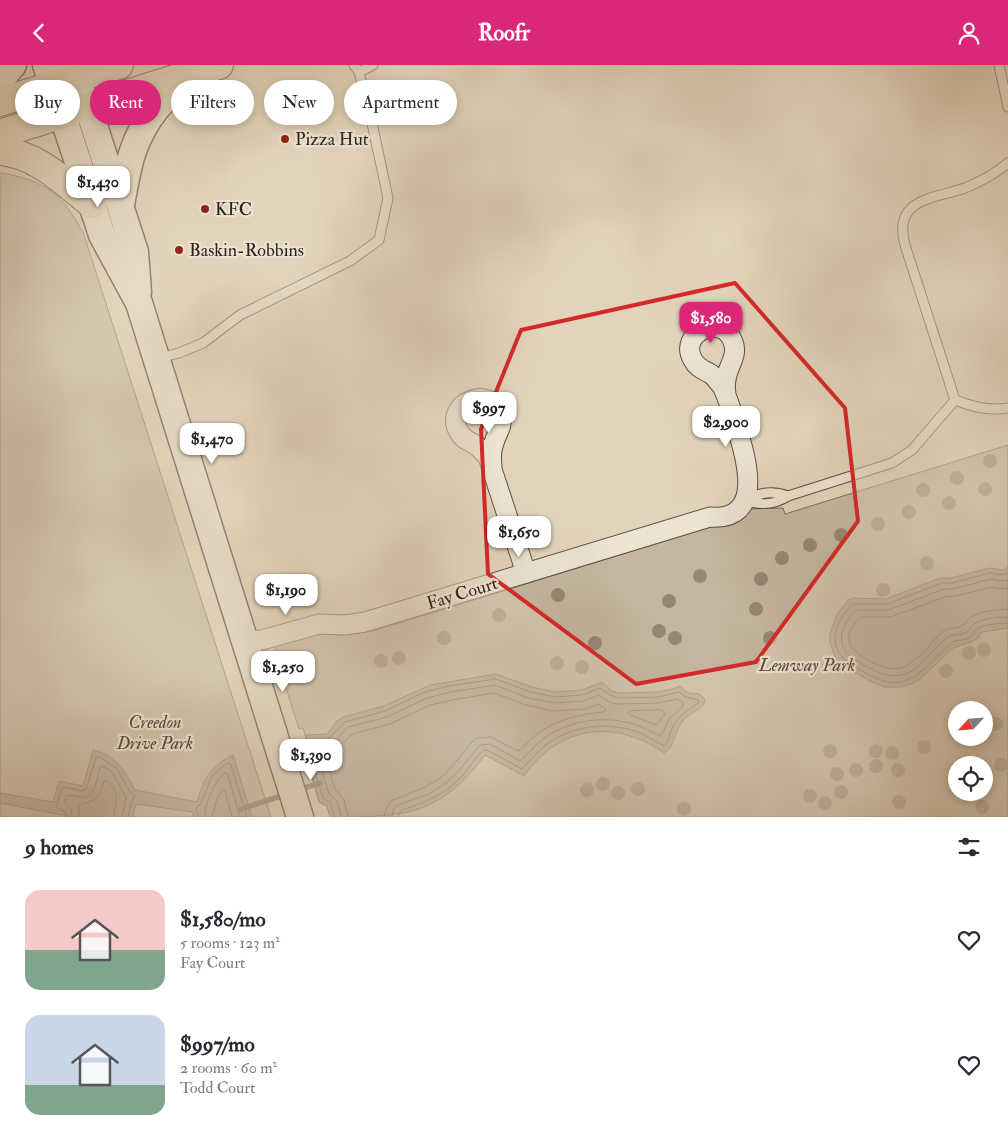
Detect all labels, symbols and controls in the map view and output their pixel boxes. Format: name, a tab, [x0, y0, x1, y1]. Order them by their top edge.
icon: back	[25, 19, 53, 47]
text: Roofr	[478, 19, 530, 47]
icon: person	[955, 19, 983, 47]
chip: Buy	[15, 80, 80, 125]
chip: Rent	[90, 80, 161, 125]
chip: Filters	[171, 80, 254, 125]
chip: New	[264, 80, 334, 125]
chip: Apartment	[344, 80, 457, 125]
place label: Pizza Hut	[295, 128, 369, 151]
marker: Pizza Hut	[279, 133, 291, 145]
pin: $1,430	[57, 165, 139, 208]
text: $1,430	[77, 172, 119, 192]
place label: KFC	[215, 198, 252, 221]
marker: KFC	[199, 203, 211, 215]
place label: Baskin-Robbins	[189, 239, 304, 262]
marker: Baskin-Robbins	[173, 244, 185, 256]
pin: $1,580	[670, 301, 752, 344]
text: $1,580	[690, 308, 732, 328]
pin: $997	[459, 391, 519, 434]
text: $997	[473, 398, 505, 418]
pin: $2,900	[685, 405, 767, 448]
text: $2,900	[703, 412, 749, 432]
pin: $1,470	[171, 423, 253, 465]
text: $1,470	[191, 429, 233, 449]
pin: $1,650	[478, 515, 560, 558]
text: $1,650	[498, 522, 540, 542]
street label: Fay Court	[424, 572, 501, 615]
pin: $1,190	[245, 573, 327, 616]
text: $1,190	[266, 580, 306, 600]
pin: $1,250	[242, 651, 324, 693]
park label: Lemway Park	[758, 654, 855, 677]
text: $1,250	[262, 657, 304, 677]
north arrow	[948, 701, 992, 746]
map controls	[948, 701, 993, 801]
park label: Creedon Drive Park	[116, 711, 193, 755]
pin: $1,390	[270, 739, 352, 781]
text: $1,390	[290, 745, 332, 765]
button: locate	[948, 756, 993, 801]
icon: filters	[955, 833, 983, 861]
text: 9 homes	[25, 834, 94, 861]
text: $1,580/mo	[180, 906, 266, 933]
icon: home	[65, 910, 125, 970]
icon: heart	[955, 926, 983, 954]
text: 5 rooms · 123 m²	[180, 933, 280, 953]
text: Fay Court	[180, 953, 245, 973]
text: $997/mo	[180, 1031, 255, 1058]
icon: home	[65, 1035, 125, 1095]
icon: heart	[955, 1051, 983, 1079]
text: 2 rooms · 60 m²	[180, 1058, 277, 1078]
text: Todd Court	[180, 1078, 255, 1098]

